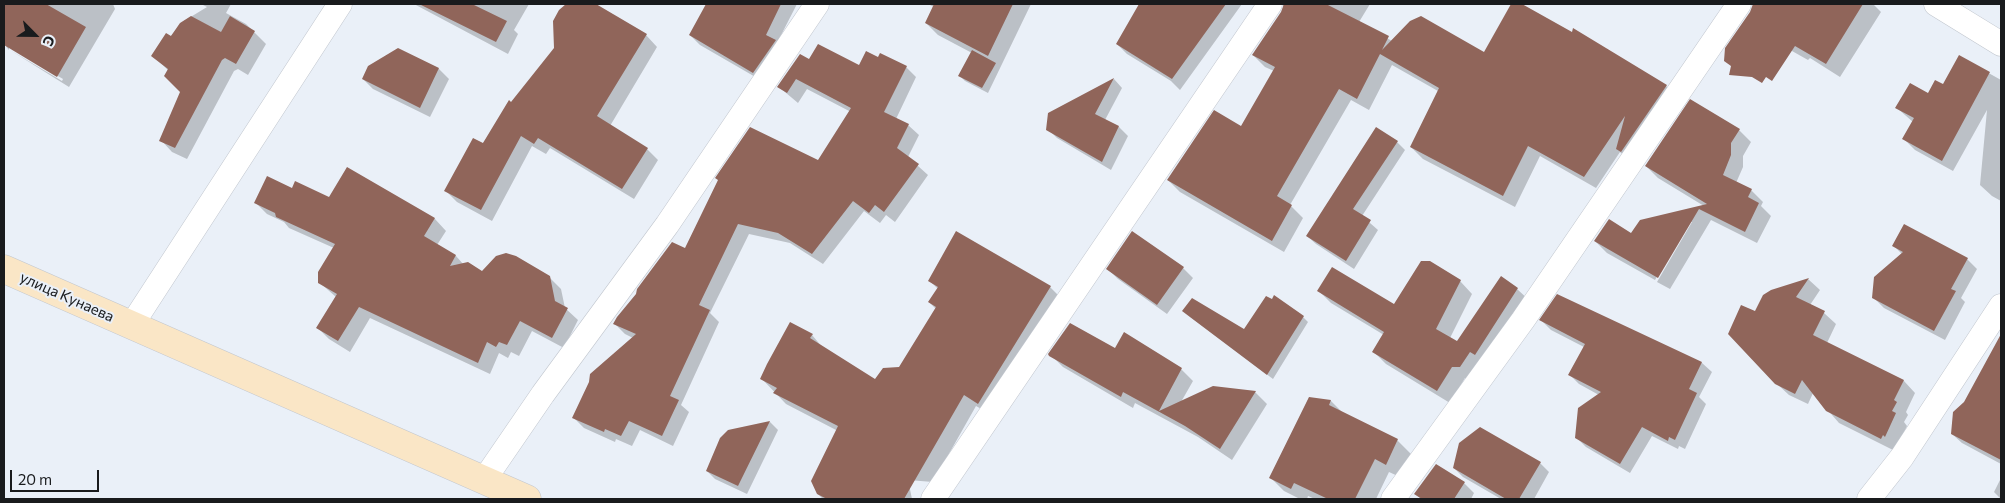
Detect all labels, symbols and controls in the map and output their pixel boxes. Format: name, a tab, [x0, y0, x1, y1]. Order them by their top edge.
north arrow	[10, 10, 60, 60]
text: С	[40, 33, 59, 49]
street label: улица Кунаева	[17, 268, 117, 326]
scale bar	[12, 460, 101, 492]
text: 20 m	[18, 470, 52, 488]

